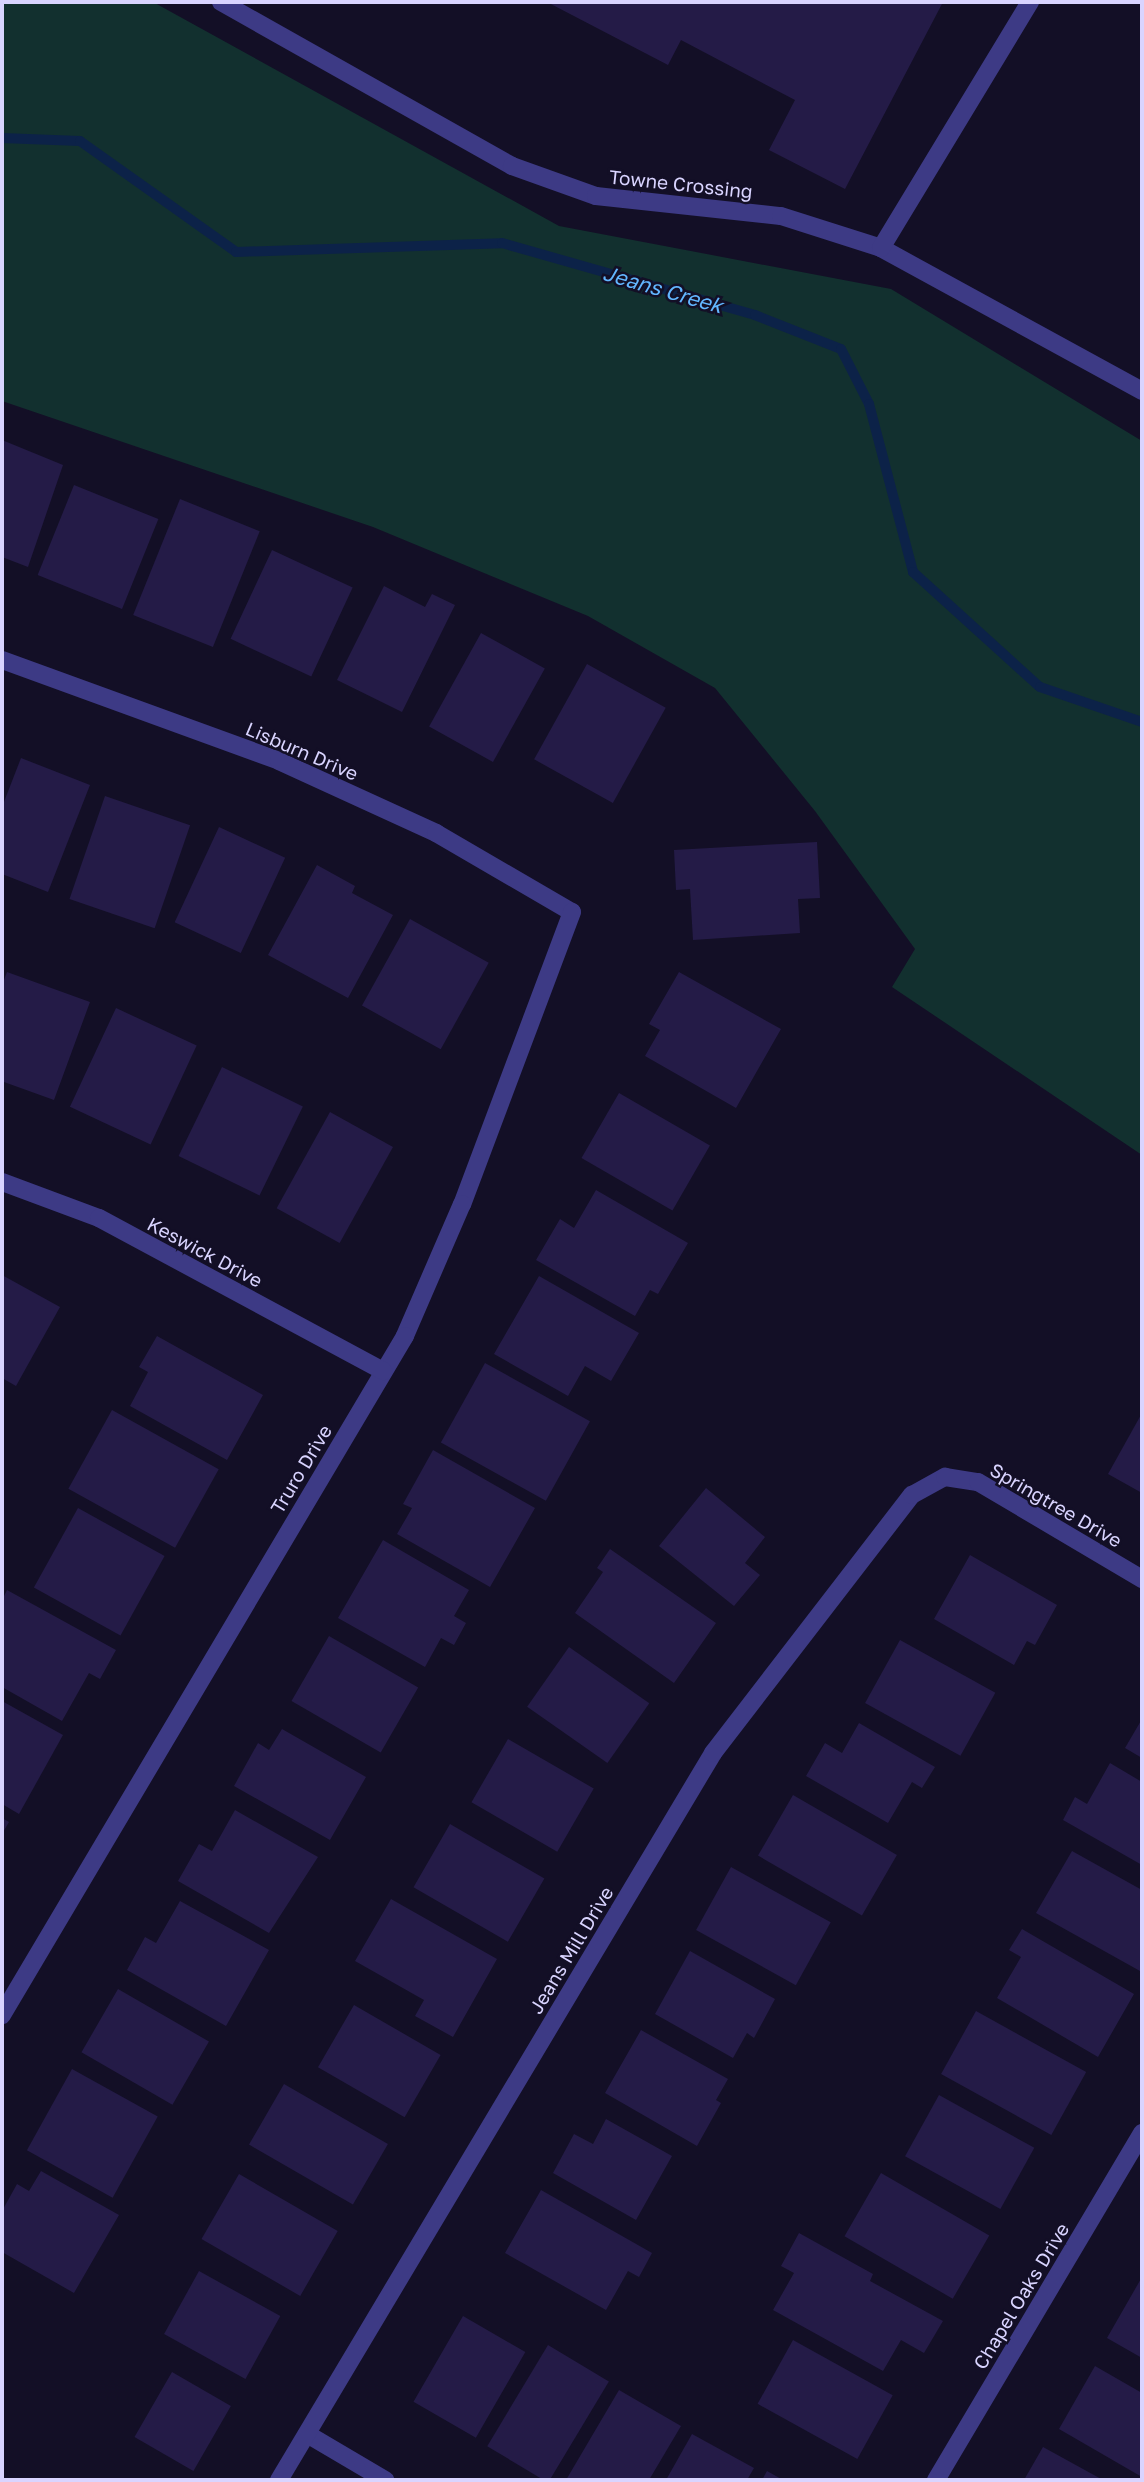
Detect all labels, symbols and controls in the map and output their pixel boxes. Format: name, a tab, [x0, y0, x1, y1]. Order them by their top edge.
street label: Towne Crossing	[608, 165, 754, 203]
water label: Jeans Creek	[600, 260, 726, 318]
street label: Lisburn Drive	[242, 717, 362, 785]
street label: Keswick Drive	[143, 1212, 267, 1292]
street label: Truro Drive	[266, 1421, 336, 1517]
street label: Springtree Drive	[986, 1458, 1126, 1552]
street label: Jeans Mill Drive	[524, 1882, 618, 2018]
street label: Chapel Oaks Drive	[968, 2219, 1074, 2373]

